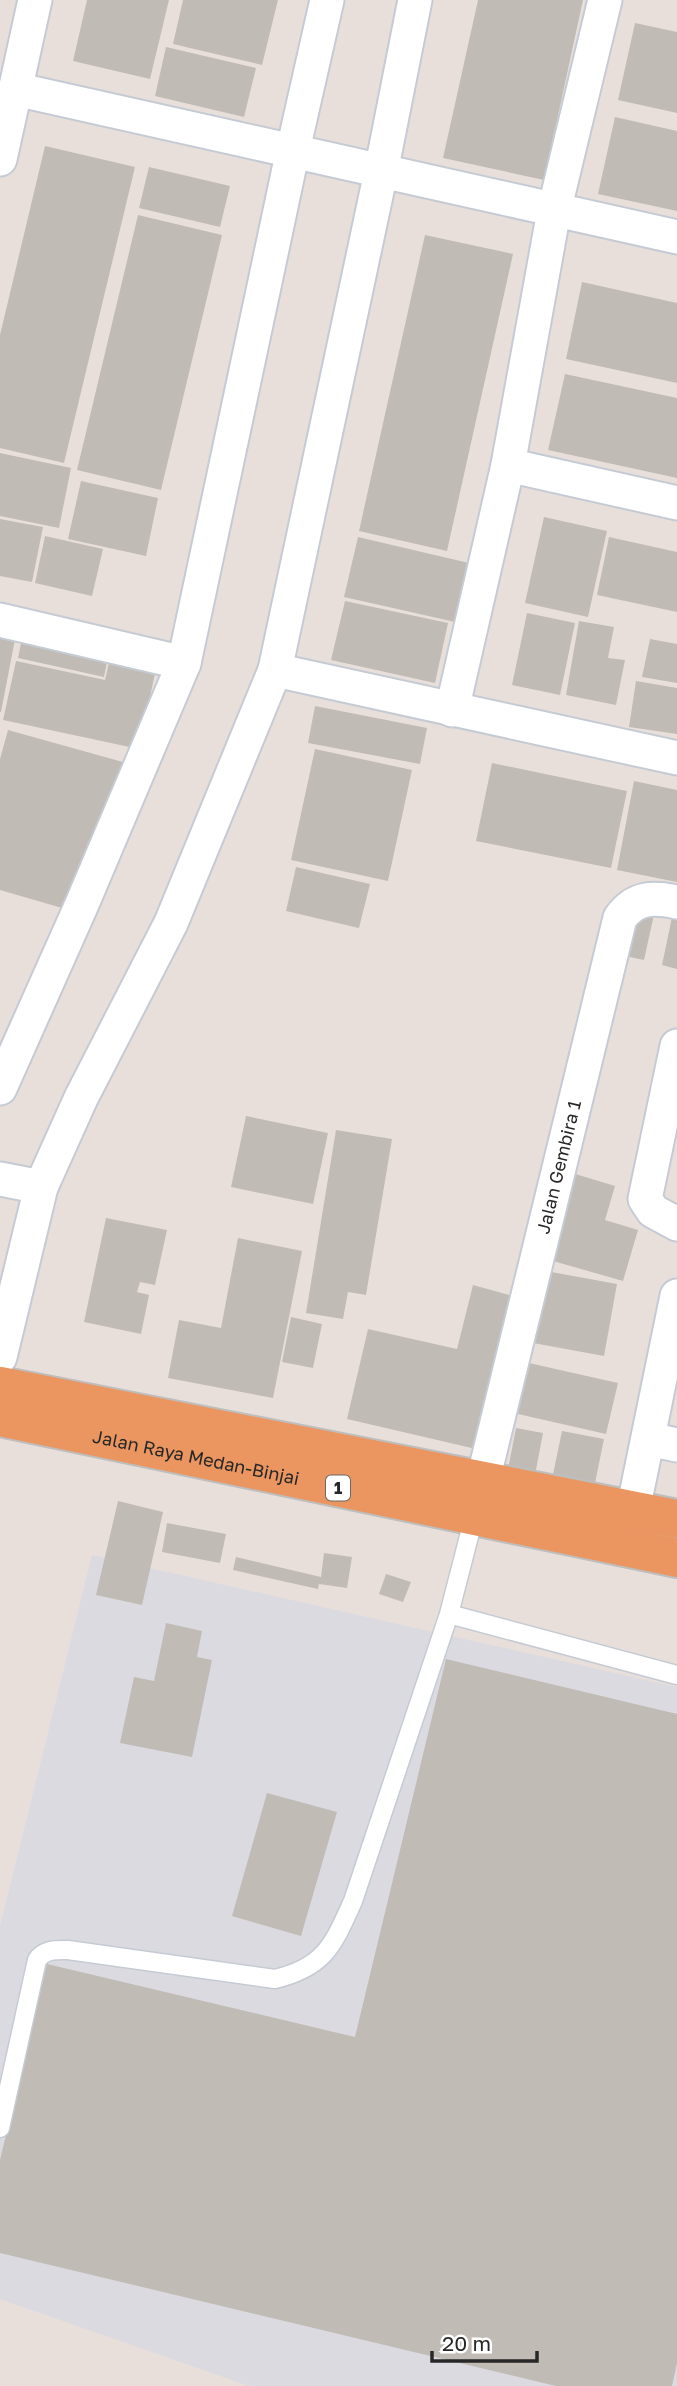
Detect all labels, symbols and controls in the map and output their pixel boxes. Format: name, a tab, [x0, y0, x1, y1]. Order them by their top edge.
street label: Jalan Gembira 1	[531, 1098, 585, 1236]
street label: Jalan Raya Medan-Binjai	[91, 1425, 301, 1489]
road number: 1	[326, 1476, 350, 1500]
scale bar	[432, 2320, 537, 2364]
text: 20 m	[442, 2330, 491, 2356]

